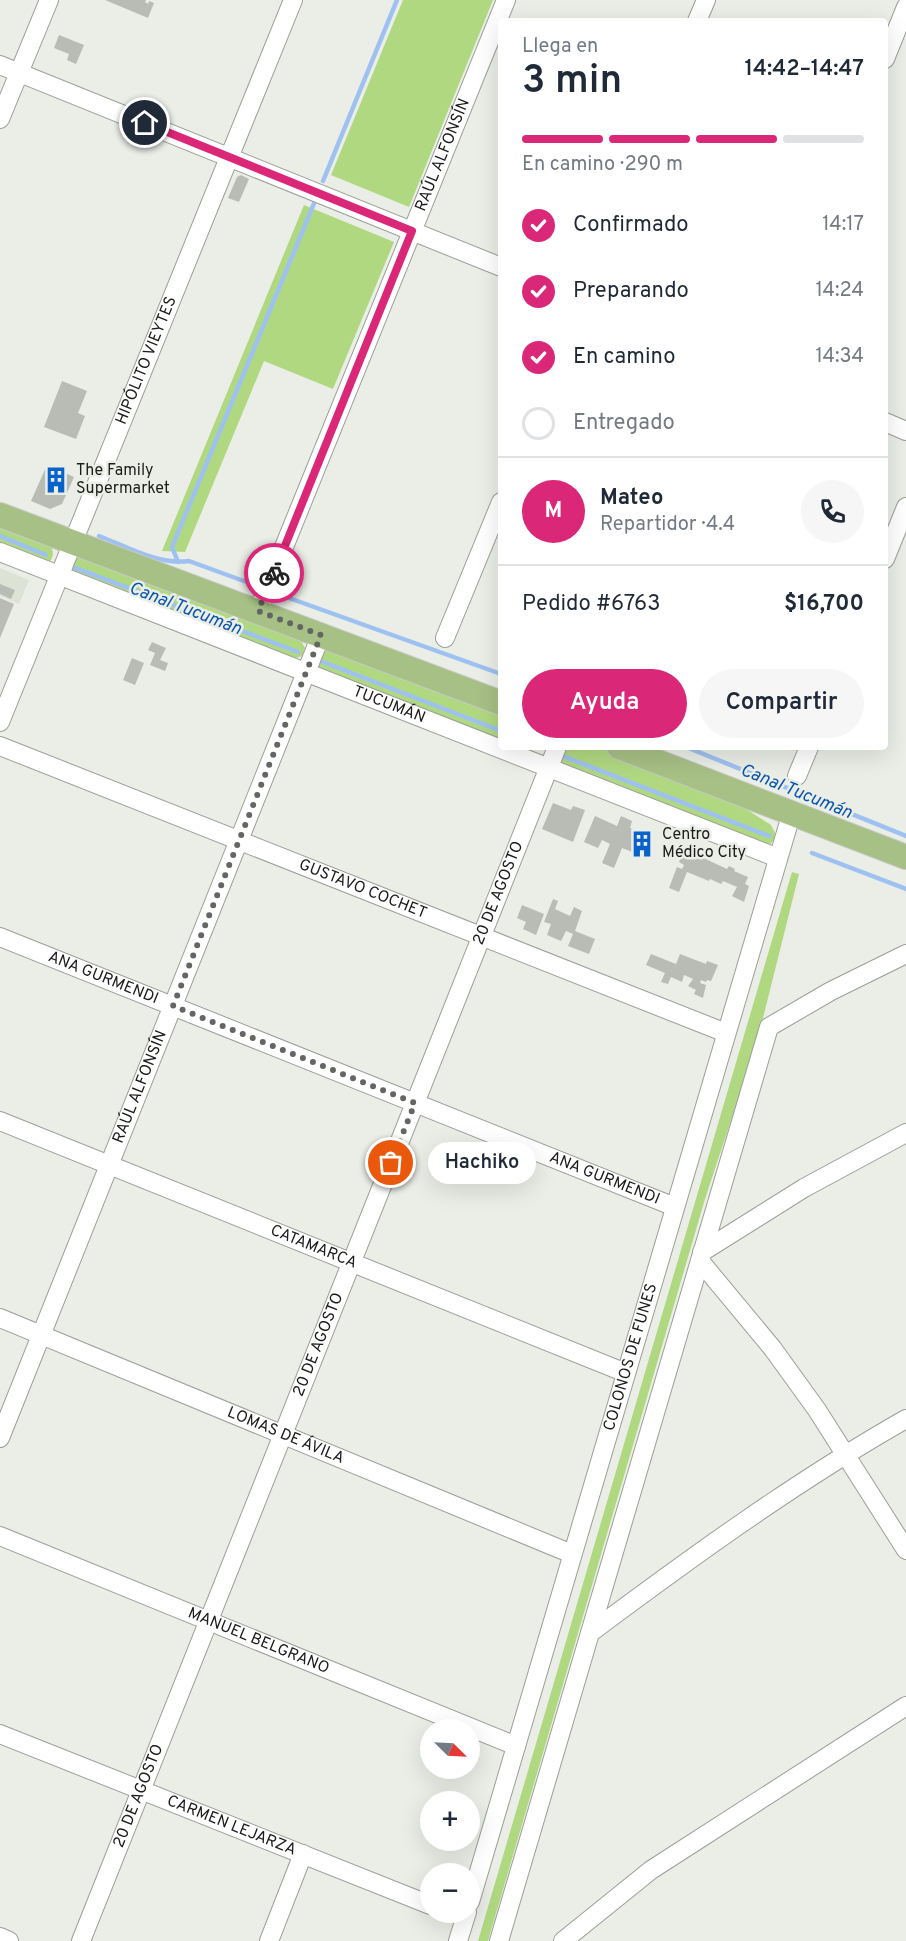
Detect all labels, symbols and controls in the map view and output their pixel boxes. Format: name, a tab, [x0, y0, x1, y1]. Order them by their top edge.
text: Llega en	[522, 34, 598, 60]
text: 14:42–14:47	[745, 56, 864, 83]
text: 3 min	[522, 58, 622, 107]
street label: RAÚL ALFONSÍN	[411, 96, 475, 215]
pin	[119, 97, 170, 148]
icon: home	[128, 106, 161, 139]
text: En camino · 290 m	[522, 152, 683, 178]
icon: check	[522, 209, 555, 242]
text: Confirmado	[573, 212, 689, 239]
text: 14:17	[822, 212, 864, 238]
icon: check	[522, 275, 555, 308]
text: Preparando	[573, 278, 689, 305]
text: 14:24	[816, 278, 864, 304]
street label: HIPÓLITO VIEYTES	[112, 294, 182, 428]
icon: check	[522, 341, 555, 374]
text: En camino	[573, 344, 675, 371]
text: 14:34	[816, 344, 864, 370]
text: Entregado	[573, 410, 675, 437]
place label: The Family Supermarket	[76, 461, 170, 499]
building icon: The Family Supermarket	[41, 465, 71, 495]
button: phone	[801, 480, 864, 543]
text: Mateo	[600, 485, 663, 512]
text: M	[545, 498, 562, 525]
text: Repartidor · 4.4	[600, 512, 735, 538]
courier	[244, 543, 304, 603]
icon: bike	[258, 557, 291, 590]
water label: Canal Tucumán	[125, 577, 245, 641]
text: Pedido #6763	[522, 591, 660, 618]
text: $16,700	[784, 591, 864, 618]
button: Ayuda	[522, 669, 687, 738]
button: Compartir	[699, 669, 864, 738]
street label: TUCUMÁN	[350, 682, 428, 728]
water label: Canal Tucumán	[737, 759, 856, 825]
place label: Centro Médico City	[662, 825, 746, 863]
building icon: Centro Médico City	[627, 829, 657, 859]
street label: 20 DE AGOSTO	[469, 838, 528, 948]
street label: GUSTAVO COCHET	[296, 855, 430, 924]
street label: ANA GURMENDI	[45, 947, 161, 1009]
street label: RAÚL ALFONSÍN	[109, 1028, 172, 1146]
pin	[365, 1137, 416, 1188]
callout: Hachiko	[427, 1142, 535, 1184]
icon: bag	[374, 1146, 407, 1179]
street label: ANA GURMENDI	[546, 1148, 663, 1210]
text: Hachiko	[445, 1150, 519, 1176]
street label: CATAMARCA	[267, 1221, 360, 1274]
street label: COLONOS DE FUNES	[600, 1281, 662, 1434]
street label: 20 DE AGOSTO	[289, 1290, 348, 1399]
street label: LOMAS DE ÁVILA	[224, 1403, 347, 1469]
street label: MANUEL BELGRANO	[185, 1603, 332, 1679]
north arrow	[420, 1719, 480, 1779]
map controls	[420, 1719, 480, 1923]
street label: 20 DE AGOSTO	[109, 1741, 168, 1851]
street label: CARMEN LEJARZA	[164, 1791, 299, 1861]
button: +	[420, 1791, 480, 1851]
button: −	[420, 1863, 480, 1923]

